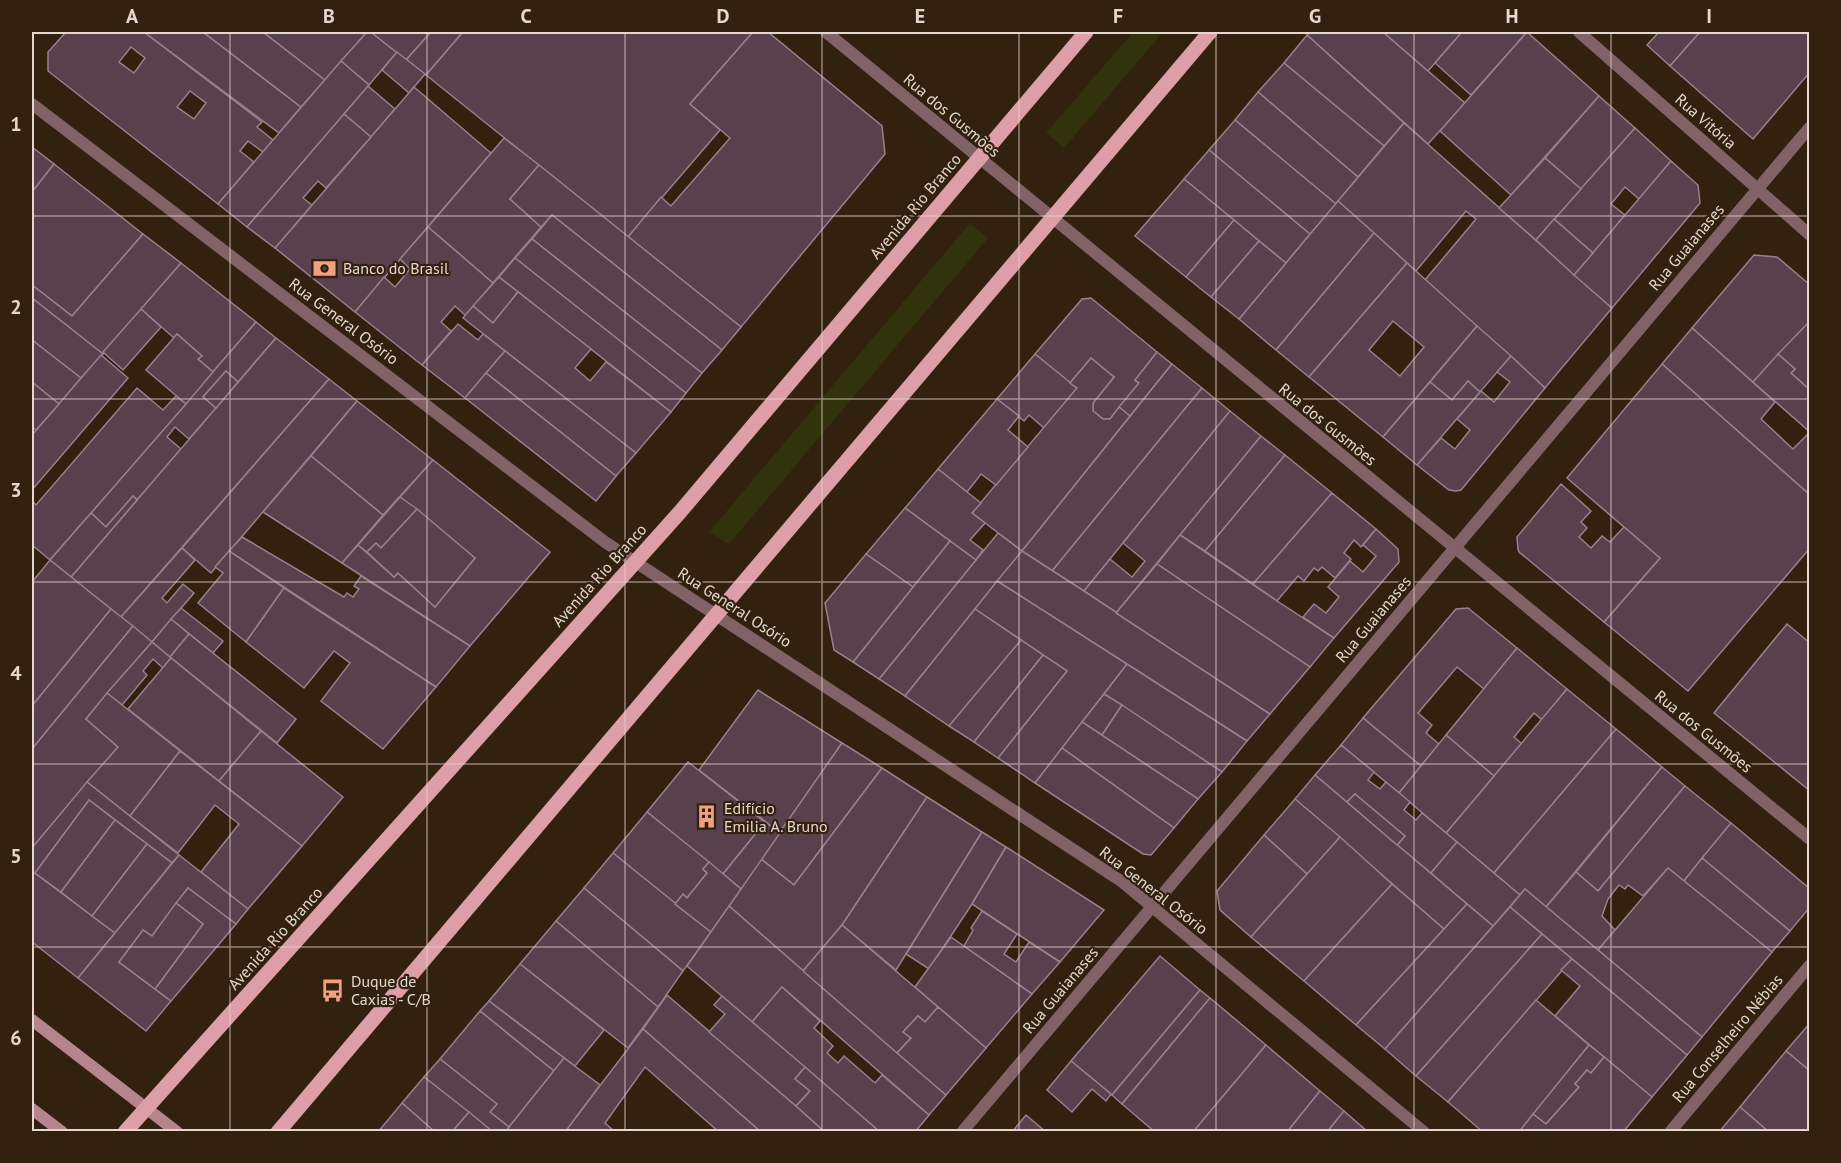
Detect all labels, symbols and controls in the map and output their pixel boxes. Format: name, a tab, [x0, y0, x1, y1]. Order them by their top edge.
text: A	[126, 3, 139, 29]
text: B	[323, 3, 335, 29]
text: C	[520, 3, 532, 29]
text: D	[717, 3, 730, 29]
text: E	[915, 3, 925, 29]
text: F	[1113, 3, 1123, 29]
text: G	[1309, 3, 1321, 29]
text: H	[1505, 3, 1519, 29]
text: I	[1706, 3, 1712, 29]
street label: Rua dos Gusmões	[900, 69, 1005, 161]
street label: Rua Vitória	[1671, 89, 1741, 153]
text: 1	[10, 111, 22, 137]
street label: Avenida Rio Branco	[865, 149, 965, 263]
street label: Rua Guaianases	[1644, 199, 1728, 294]
bank icon: Banco do Brasil	[312, 255, 338, 281]
place label: Banco do Brasil	[343, 258, 449, 278]
street label: Rua General Osório	[285, 273, 403, 369]
text: 2	[10, 294, 22, 320]
street label: Rua dos Gusmões	[1275, 378, 1381, 470]
text: 3	[10, 477, 22, 503]
street label: Avenida Rio Branco	[547, 519, 651, 631]
street label: Rua General Osório	[674, 563, 796, 651]
street label: Rua Guaianases	[1331, 571, 1415, 666]
text: 4	[10, 660, 22, 686]
street label: Rua dos Gusmões	[1651, 685, 1757, 777]
place label: Edifício Emilia A. Bruno	[724, 798, 828, 836]
building icon: Edifício Emilia A. Bruno	[693, 804, 719, 830]
street label: Rua General Osório	[1096, 842, 1212, 938]
text: 5	[10, 843, 22, 869]
street label: Avenida Rio Branco	[223, 882, 327, 994]
street label: Rua Guaianases	[1018, 942, 1102, 1037]
street label: Rua Conselheiro Nébias	[1667, 969, 1787, 1106]
place label: Duque de Caxias - C/B	[351, 971, 431, 1009]
bus stop icon: Duque de Caxias - C/B	[320, 977, 346, 1003]
text: 6	[10, 1025, 22, 1051]

